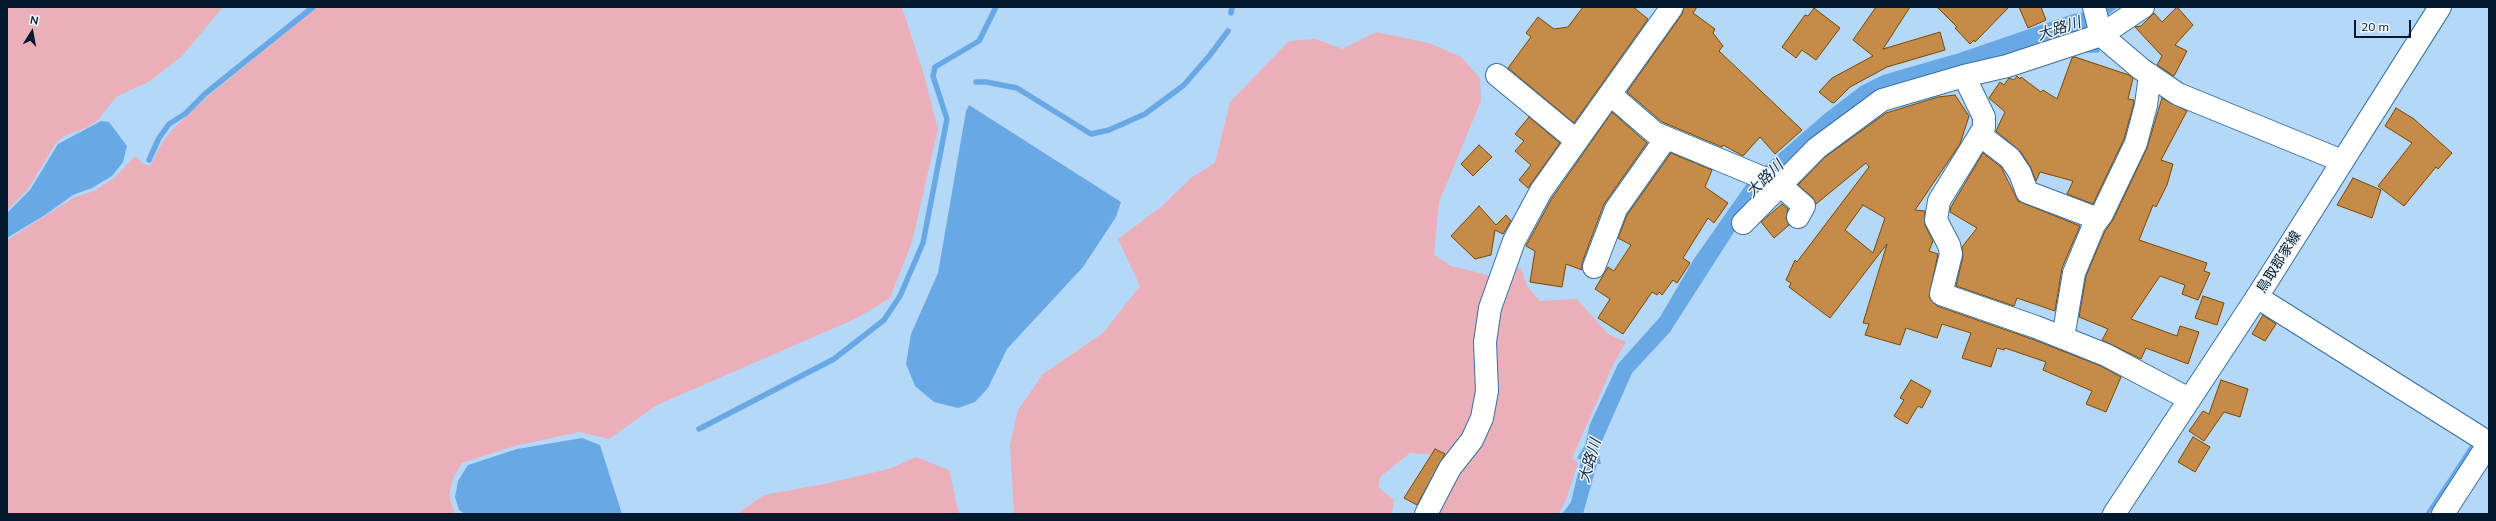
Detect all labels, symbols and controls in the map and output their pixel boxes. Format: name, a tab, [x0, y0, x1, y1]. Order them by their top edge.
north arrow	[12, 12, 52, 52]
scale bar	[2356, 12, 2413, 38]
text: N	[29, 13, 40, 28]
water label: 大路川	[2035, 13, 2083, 45]
text: 20 m	[2361, 19, 2389, 34]
water label: 大路川	[1743, 157, 1787, 201]
street label: 鳥取郡家線	[2253, 228, 2305, 296]
water label: 大路川	[1575, 437, 1605, 485]

